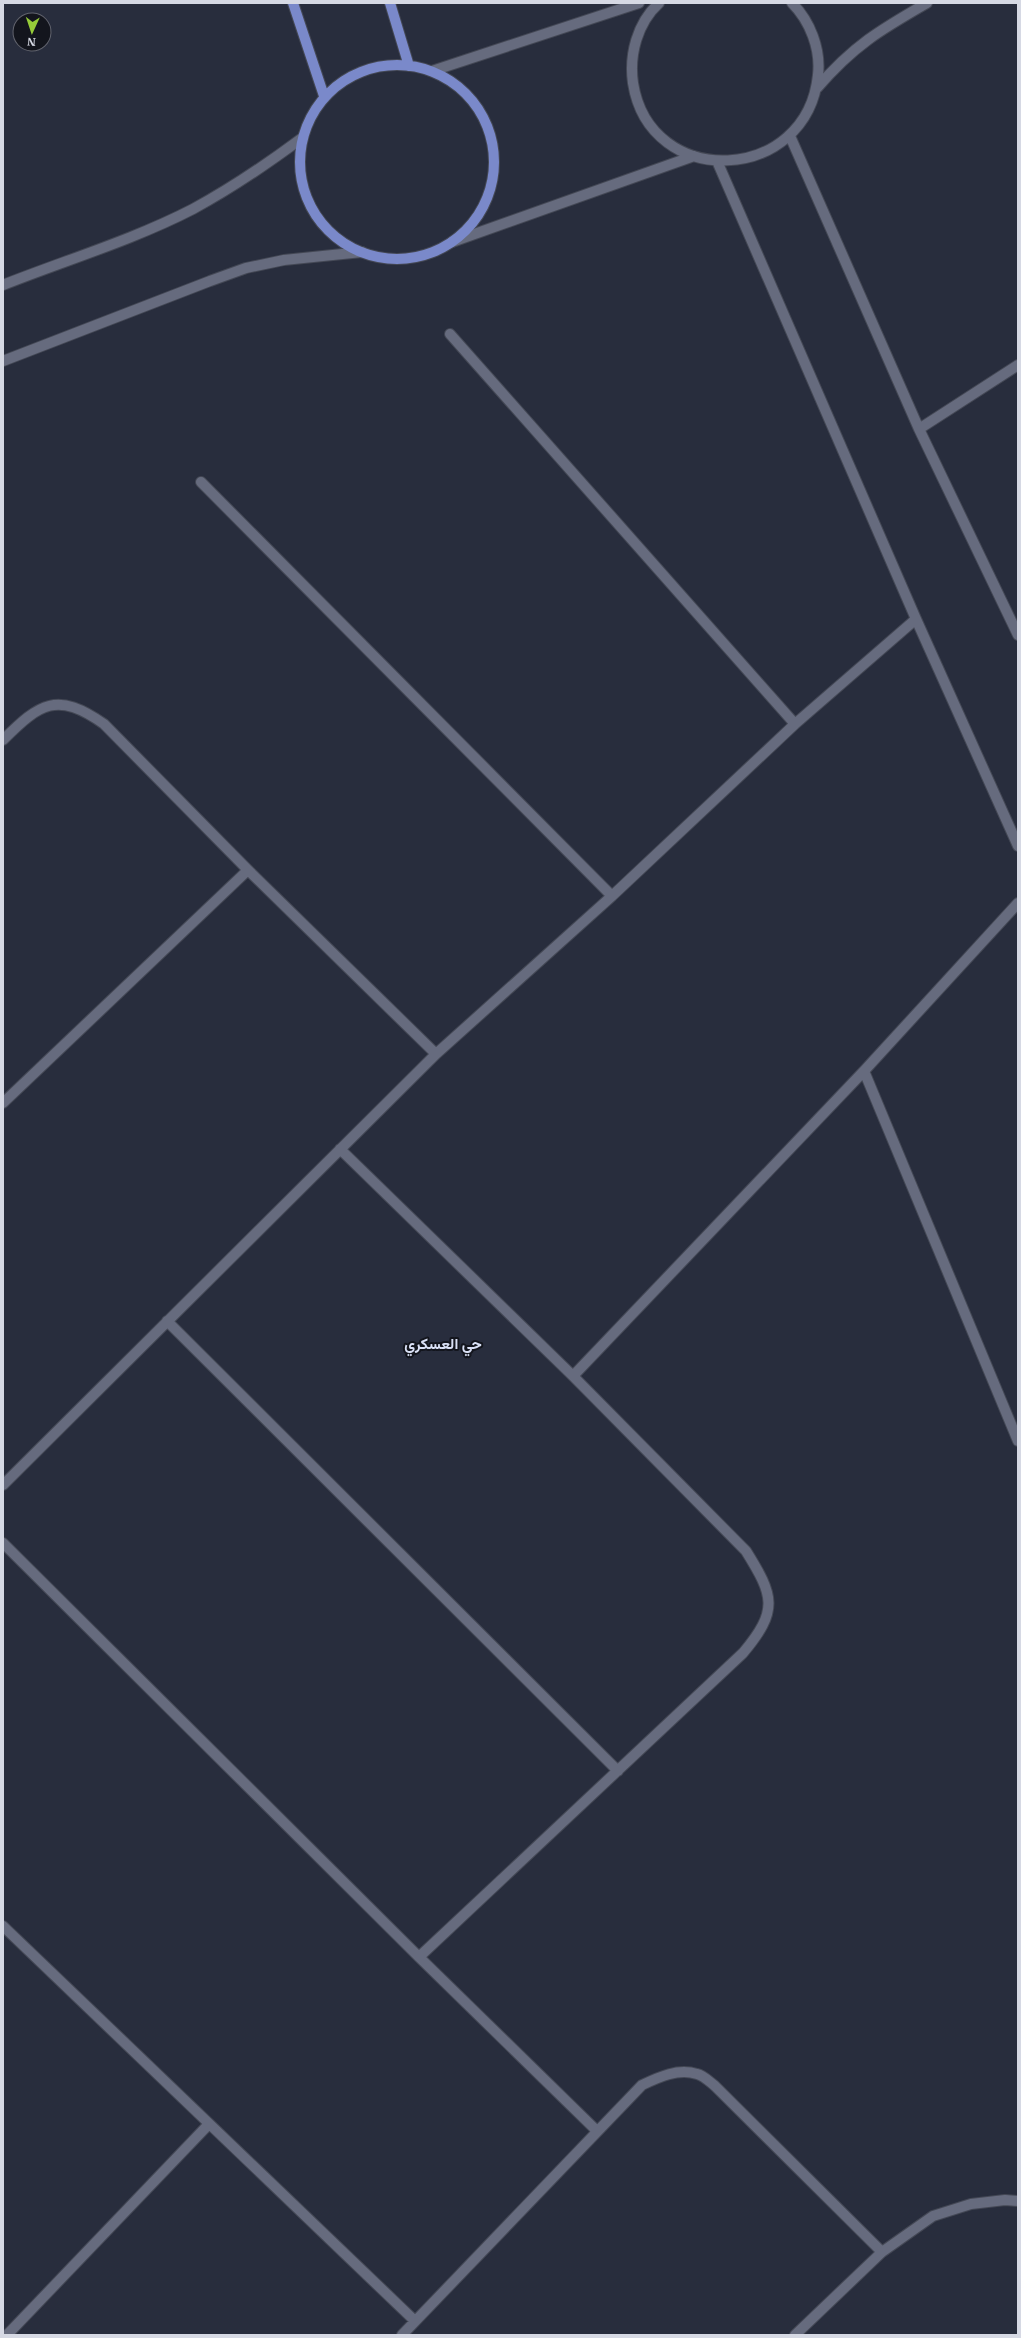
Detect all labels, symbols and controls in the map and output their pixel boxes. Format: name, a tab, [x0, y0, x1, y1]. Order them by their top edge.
north arrow	[12, 12, 52, 52]
text: N	[26, 35, 36, 49]
district label: حي العسكري	[404, 1334, 482, 1357]

